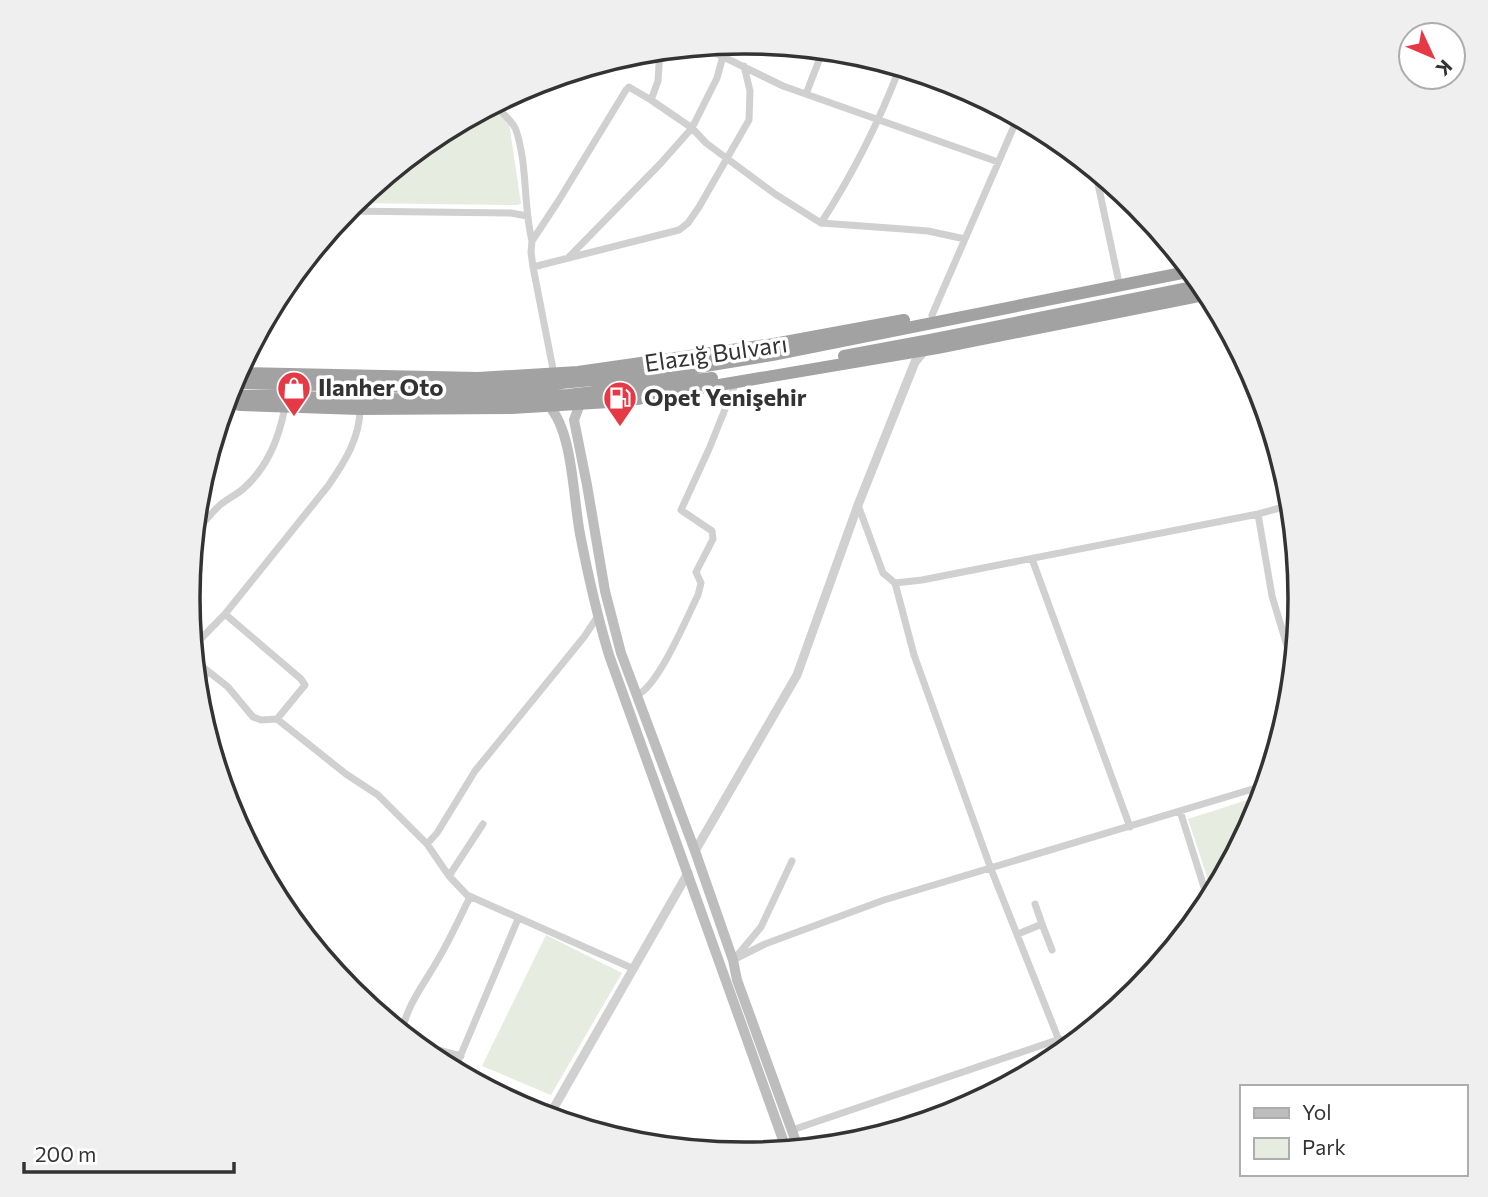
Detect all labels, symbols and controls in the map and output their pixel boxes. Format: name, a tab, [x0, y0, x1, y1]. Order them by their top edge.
north arrow	[1397, 21, 1467, 91]
text: K	[1432, 55, 1457, 81]
street label: Elazığ Bulvarı	[642, 328, 789, 377]
shop icon: Ilanher Oto	[275, 369, 313, 418]
place label: Ilanher Oto	[318, 372, 444, 401]
fuel station icon: Opet Yenişehir	[601, 379, 639, 428]
place label: Opet Yenişehir	[644, 382, 807, 411]
legend	[1240, 1085, 1467, 1176]
text: Yol	[1302, 1099, 1332, 1124]
scale bar	[24, 1130, 234, 1174]
text: Park	[1302, 1134, 1346, 1159]
text: 200 m	[35, 1141, 96, 1166]

